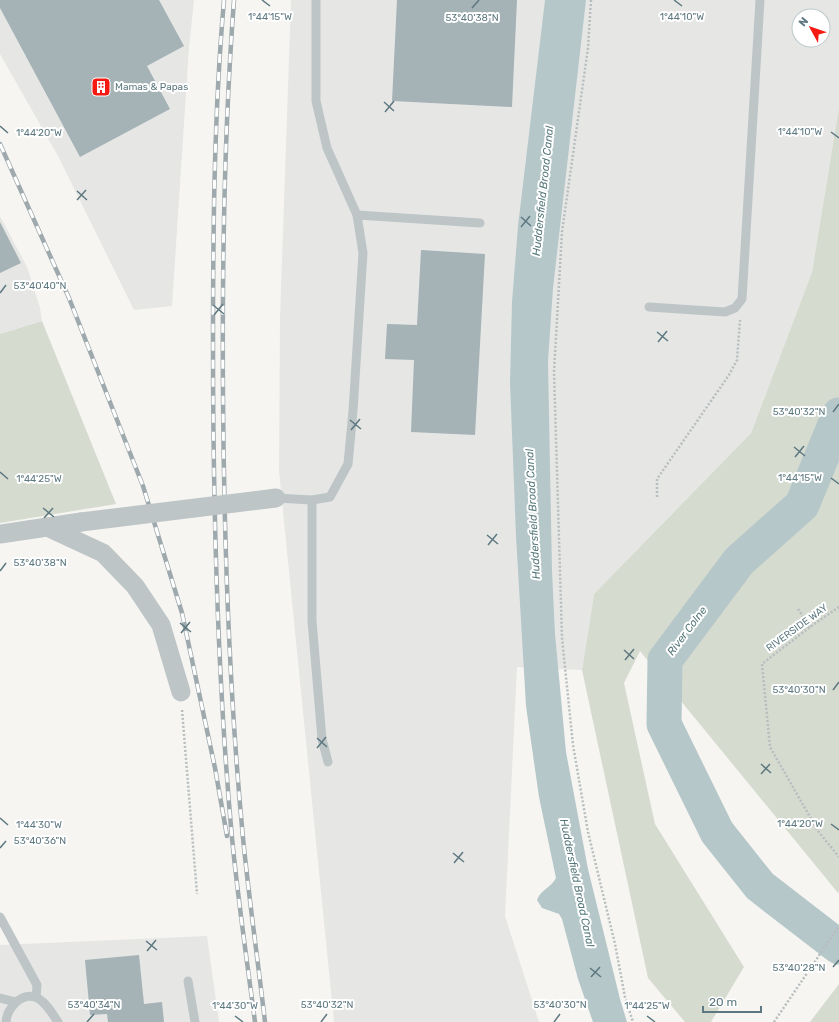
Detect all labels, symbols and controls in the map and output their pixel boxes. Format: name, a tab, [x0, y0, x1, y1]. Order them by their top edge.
north arrow	[791, 8, 831, 48]
text: 1°44'15"W	[248, 11, 292, 23]
text: 1°44'10"W	[660, 11, 704, 23]
text: 53°40'38"N	[445, 12, 499, 24]
text: N	[796, 15, 811, 29]
building icon: Mamas & Papas	[90, 76, 112, 98]
place label: Mamas & Papas	[115, 81, 188, 93]
water label: Huddersfield Broad Canal	[530, 125, 556, 257]
text: 1°44'10"W	[778, 126, 822, 138]
text: 1°44'20"W	[16, 127, 62, 139]
text: 53°40'40"N	[14, 280, 66, 292]
text: 53°40'32"N	[773, 406, 825, 418]
water label: Huddersfield Broad Canal	[523, 448, 543, 580]
text: 1°44'15"W	[778, 472, 822, 484]
text: 1°44'25"W	[16, 473, 62, 485]
text: 53°40'38"N	[13, 557, 67, 569]
street label: RIVERSIDE WAY	[764, 601, 830, 654]
water label: River Colne	[664, 604, 710, 658]
text: 53°40'30"N	[772, 684, 826, 696]
water label: Huddersfield Broad Canal	[557, 818, 597, 949]
text: 1°44'20"W	[777, 818, 823, 830]
text: 1°44'30"W	[16, 819, 62, 831]
text: 53°40'36"N	[14, 835, 66, 847]
text: 53°40'28"N	[772, 962, 826, 974]
scale bar	[703, 988, 761, 1014]
text: 20 m	[709, 995, 737, 1009]
text: 53°40'34"N	[68, 999, 120, 1011]
text: 53°40'32"N	[301, 999, 353, 1011]
text: 53°40'30"N	[533, 999, 587, 1011]
text: 1°44'30"W	[212, 1000, 258, 1012]
text: 1°44'25"W	[624, 1000, 670, 1012]

